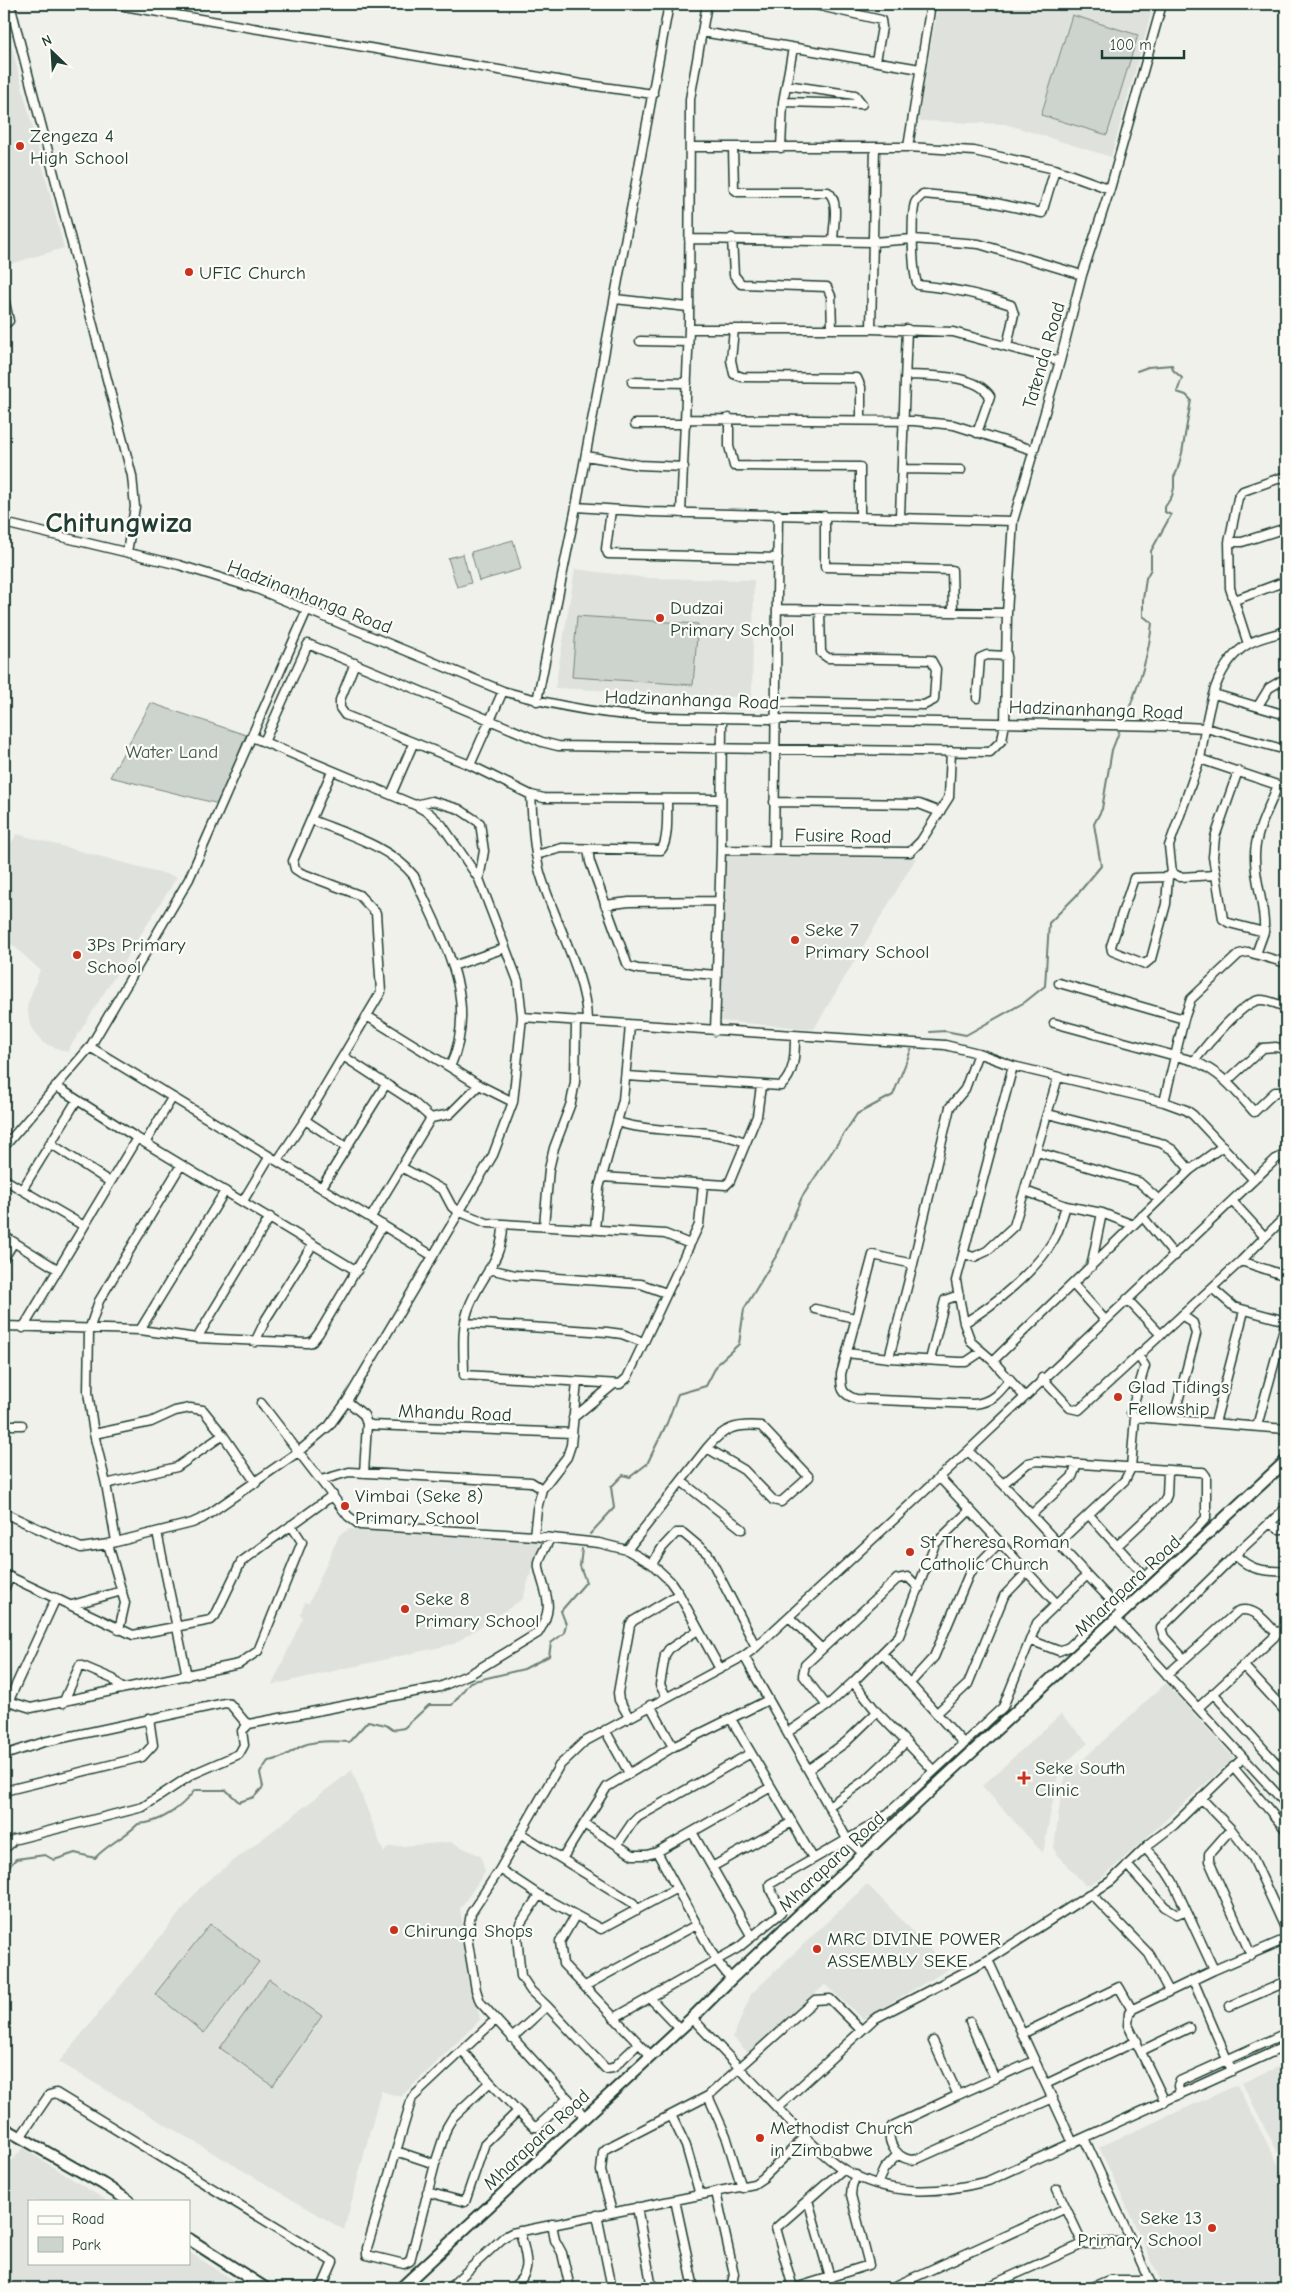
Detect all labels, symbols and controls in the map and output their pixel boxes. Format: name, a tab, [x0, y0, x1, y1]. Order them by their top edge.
north arrow	[28, 28, 78, 78]
scale bar	[1102, 28, 1185, 60]
text: N	[39, 31, 54, 50]
text: 100 m	[1110, 36, 1152, 54]
place label: Zengeza 4 High School	[30, 125, 129, 169]
marker: Zengeza 4 High School	[14, 140, 26, 152]
place label: UFIC Church	[199, 262, 306, 284]
marker: UFIC Church	[183, 266, 195, 278]
street label: Tatenda Road	[1018, 299, 1070, 411]
district label: Chitungwiza	[45, 506, 193, 539]
street label: Hadzinanhanga Road	[224, 555, 395, 639]
place label: Dudzai Primary School	[670, 597, 795, 641]
marker: Dudzai Primary School	[654, 612, 666, 624]
street label: Hadzinanhanga Road	[604, 686, 780, 714]
street label: Hadzinanhanga Road	[1008, 696, 1184, 724]
park label: Water Land	[126, 741, 218, 763]
street label: Fusire Road	[794, 824, 892, 848]
place label: Seke 7 Primary School	[805, 919, 930, 963]
place label: 3Ps Primary School	[87, 934, 186, 978]
marker: Seke 7 Primary School	[789, 934, 801, 946]
marker: 3Ps Primary School	[71, 949, 83, 961]
place label: Glad Tidings Fellowship	[1128, 1376, 1229, 1420]
marker: Glad Tidings Fellowship	[1112, 1391, 1124, 1403]
street label: Mhandu Road	[398, 1400, 512, 1426]
place label: Vimbai (Seke 8) Primary School	[355, 1485, 483, 1529]
marker: Vimbai (Seke 8) Primary School	[339, 1500, 351, 1512]
place label: St Theresa Roman Catholic Church	[920, 1531, 1070, 1575]
street label: Mharapara Road	[1070, 1531, 1185, 1641]
marker: St Theresa Roman Catholic Church	[904, 1546, 916, 1558]
place label: Seke 8 Primary School	[415, 1588, 540, 1632]
marker: Seke 8 Primary School	[399, 1603, 411, 1615]
place label: Seke South Clinic	[1035, 1757, 1126, 1801]
marker: Seke South Clinic	[1017, 1771, 1031, 1785]
street label: Mharapara Road	[774, 1807, 889, 1917]
place label: Chirunga Shops	[404, 1920, 533, 1942]
marker: Chirunga Shops	[388, 1924, 400, 1936]
place label: MRC DIVINE POWER ASSEMBLY SEKE	[827, 1928, 1001, 1972]
marker: MRC DIVINE POWER ASSEMBLY SEKE	[811, 1943, 823, 1955]
street label: Mharapara Road	[479, 2085, 594, 2195]
place label: Methodist Church in Zimbabwe	[770, 2117, 913, 2161]
marker: Methodist Church in Zimbabwe	[754, 2132, 766, 2144]
legend	[28, 2200, 190, 2264]
place label: Seke 13 Primary School	[1078, 2207, 1202, 2251]
text: Road	[72, 2210, 104, 2228]
marker: Seke 13 Primary School	[1206, 2222, 1218, 2234]
text: Park	[72, 2236, 101, 2254]

